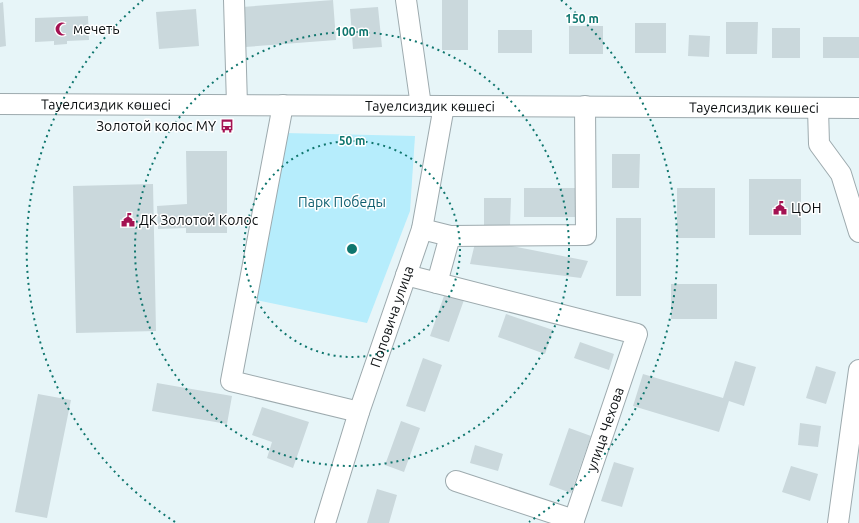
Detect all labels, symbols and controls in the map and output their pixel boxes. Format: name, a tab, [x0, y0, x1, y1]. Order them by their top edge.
text: 150 m	[565, 12, 599, 25]
mosque icon: мечеть	[54, 21, 70, 37]
place label: мечеть	[73, 21, 119, 37]
text: 100 m	[335, 25, 369, 38]
street label: Тауелсиздик көшесі	[41, 96, 171, 113]
street label: Тауелсиздик көшесі	[365, 98, 495, 114]
street label: Тауелсиздик көшесі	[689, 99, 819, 116]
place label: Золотой колос МҮ	[96, 118, 216, 134]
bus stop icon: Золотой колос МҮ	[219, 118, 235, 134]
text: 50 m	[339, 134, 365, 147]
park label: Парк Победы	[298, 194, 386, 210]
public building icon: ЦОН	[772, 200, 788, 216]
place label: ЦОН	[791, 200, 821, 216]
public building icon: ДК Золотой Колос	[120, 212, 136, 228]
place label: ДК Золотой Колос	[139, 212, 259, 228]
centre of rings	[345, 242, 359, 256]
street label: Поповича улица	[367, 264, 417, 369]
street label: улица Чехова	[583, 385, 627, 473]

